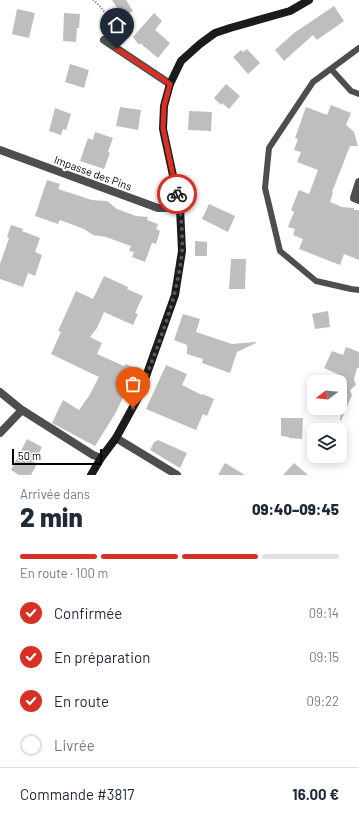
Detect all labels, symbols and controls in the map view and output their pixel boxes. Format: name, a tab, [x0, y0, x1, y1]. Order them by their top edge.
pin	[100, 8, 134, 49]
icon: home	[106, 14, 128, 36]
street label: Impasse des Pins	[52, 152, 134, 193]
courier	[157, 174, 197, 214]
icon: bike	[166, 183, 188, 205]
pin	[116, 367, 150, 408]
icon: bag	[122, 373, 144, 395]
north arrow	[307, 375, 347, 415]
map controls	[307, 375, 347, 463]
button: layers	[307, 423, 347, 463]
scale bar	[12, 447, 102, 466]
text: 50 m	[18, 449, 41, 462]
text: Arrivée dans	[20, 486, 90, 502]
text: 09:40–09:45	[252, 500, 339, 518]
text: 2 min	[20, 501, 83, 532]
text: En route · 100 m	[20, 565, 108, 581]
icon: check	[20, 602, 42, 624]
text: Confirmée	[54, 604, 122, 622]
text: 09:14	[309, 605, 339, 621]
icon: check	[20, 646, 42, 668]
text: En préparation	[54, 648, 150, 666]
text: 09:15	[309, 649, 339, 665]
icon: check	[20, 690, 42, 712]
text: En route	[54, 692, 109, 710]
text: 09:22	[307, 693, 339, 709]
text: Livrée	[54, 736, 95, 754]
text: Commande #3817	[20, 785, 134, 803]
text: 16.00 €	[292, 785, 339, 803]

